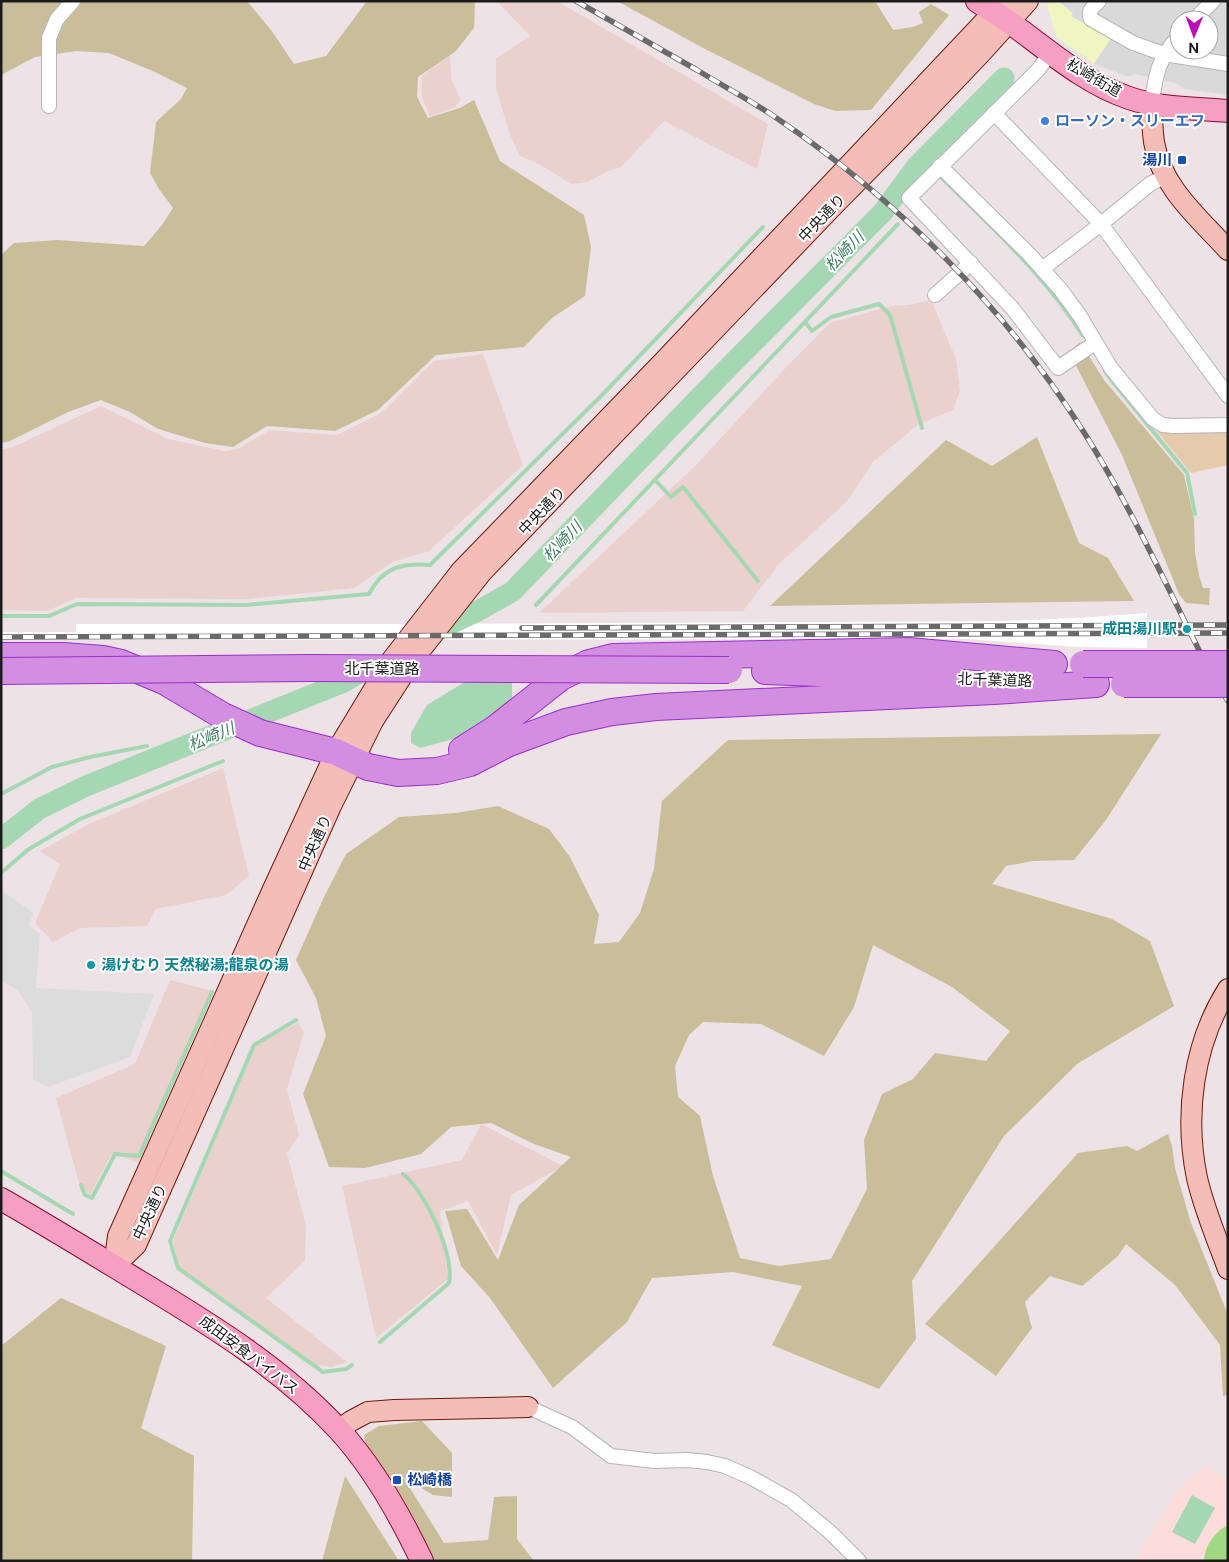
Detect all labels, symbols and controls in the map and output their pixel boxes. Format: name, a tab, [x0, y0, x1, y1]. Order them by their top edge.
north arrow	[1169, 10, 1219, 60]
text: N	[1188, 40, 1199, 56]
street label: 松崎街道	[1064, 55, 1124, 100]
place label: ローソン・スリーエフ	[1055, 112, 1205, 129]
marker: ローソン・スリーエフ	[1039, 115, 1051, 127]
place label: 湯川	[1142, 151, 1172, 168]
marker: 湯川	[1176, 154, 1188, 166]
street label: 中央通り	[795, 190, 849, 245]
water label: 松崎川	[821, 226, 869, 275]
street label: 中央通り	[515, 483, 569, 538]
water label: 松崎川	[539, 516, 587, 565]
place label: 成田湯川駅	[1102, 620, 1177, 637]
marker: 成田湯川駅	[1181, 623, 1193, 635]
street label: 北千葉道路	[344, 660, 420, 677]
street label: 北千葉道路	[957, 670, 1033, 689]
water label: 松崎川	[185, 718, 239, 754]
street label: 中央通り	[295, 812, 335, 874]
place label: 湯けむり 天然秘湯;龍泉の湯	[101, 956, 289, 973]
marker: 湯けむり 天然秘湯;龍泉の湯	[85, 959, 97, 971]
street label: 中央通り	[129, 1181, 170, 1243]
street label: 成田安食バイパス	[196, 1312, 302, 1397]
place label: 松崎橋	[407, 1471, 453, 1488]
marker: 松崎橋	[391, 1474, 403, 1486]

